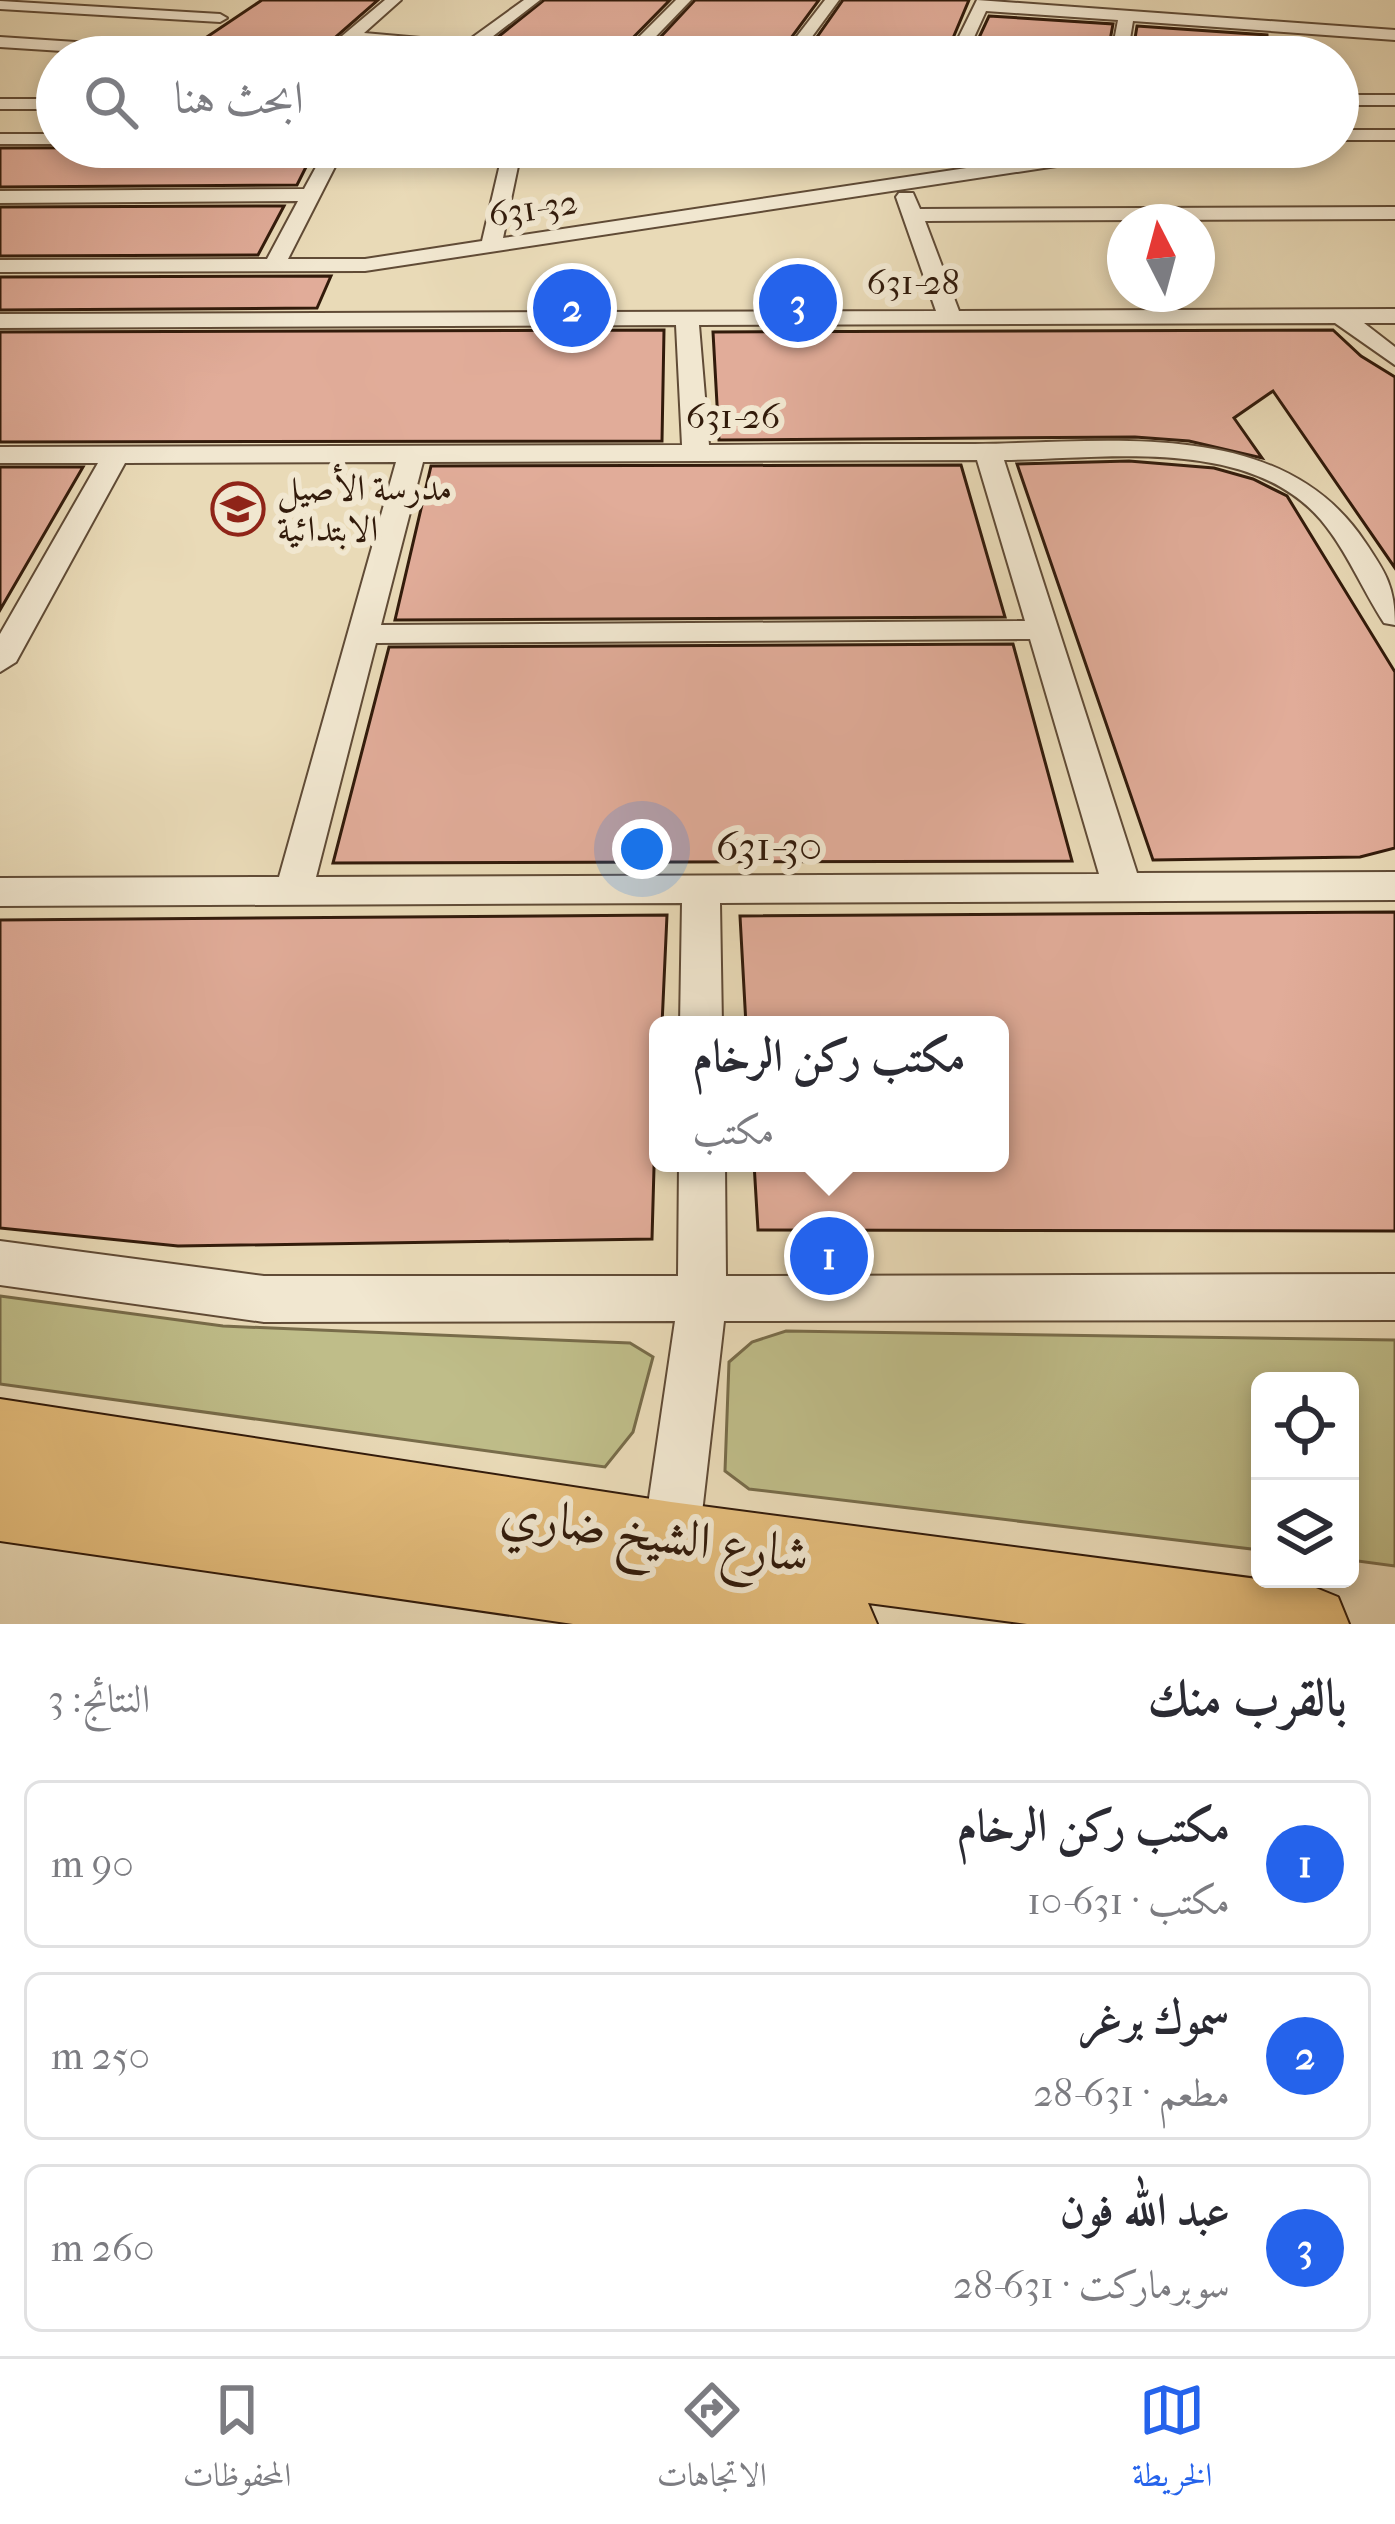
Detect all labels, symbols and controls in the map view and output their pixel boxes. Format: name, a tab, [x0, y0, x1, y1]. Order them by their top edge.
search box	[36, 36, 1359, 168]
icon: search	[78, 69, 144, 135]
text: ابحث هنا	[174, 72, 304, 125]
street label: 631-32	[485, 180, 581, 236]
north arrow	[1107, 204, 1215, 312]
pin: 3	[759, 258, 837, 348]
street label: 631-28	[866, 261, 960, 303]
pin: 2	[533, 263, 611, 353]
street label: 631-26	[686, 395, 781, 437]
place label: مدرسة الأصيل الابتدائية	[277, 463, 452, 550]
school or university icon: مدرسة الأصيل الابتدائية	[210, 481, 266, 537]
your location	[612, 819, 672, 879]
street label: 631-30	[716, 822, 822, 871]
popup	[649, 1016, 1009, 1172]
text: مكتب ركن الرخام	[692, 1030, 966, 1083]
text: مكتب	[692, 1108, 774, 1154]
pin: 1	[790, 1211, 868, 1301]
map controls	[1251, 1372, 1359, 1588]
button: locate	[1251, 1372, 1359, 1480]
button: layers	[1251, 1480, 1359, 1588]
street label: شارع الشيخ ضاري	[495, 1483, 813, 1600]
text: بالقرب منك	[1148, 1668, 1347, 1728]
text: النتائج: 3	[48, 1676, 150, 1722]
text: مكتب ركن الرخام	[957, 1800, 1230, 1853]
text: 90 m	[51, 1841, 134, 1887]
text: 1	[1298, 1841, 1312, 1887]
text: مكتب · 631-10	[1027, 1878, 1230, 1924]
text: سموك برغر	[1079, 1992, 1230, 2045]
text: 250 m	[51, 2033, 150, 2079]
text: 2	[1295, 2033, 1315, 2079]
text: مطعم · 631-28	[1033, 2070, 1230, 2116]
text: عبد الله فون	[1060, 2184, 1230, 2237]
text: 260 m	[51, 2225, 155, 2271]
text: 3	[1297, 2225, 1313, 2271]
text: سوبرماركت · 631-28	[953, 2262, 1230, 2308]
tab: المحفوظات	[183, 2377, 291, 2507]
tab: الاتجاهات	[657, 2377, 767, 2507]
tab: الخريطة	[1132, 2377, 1212, 2507]

